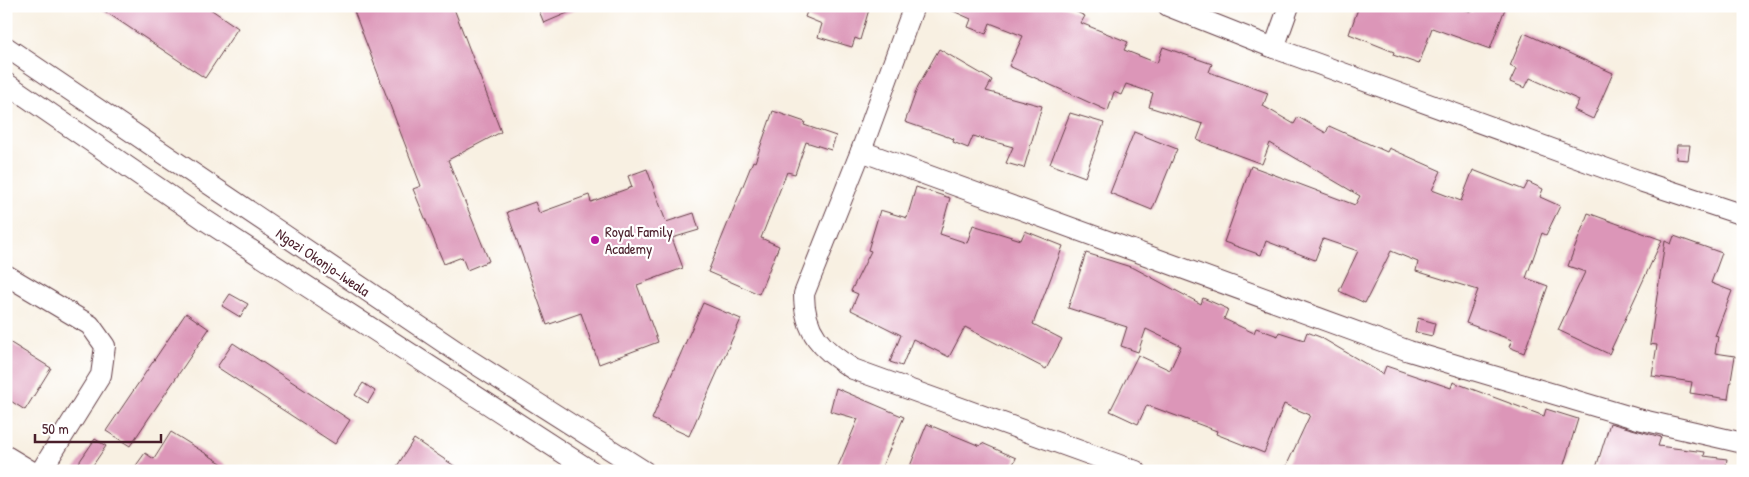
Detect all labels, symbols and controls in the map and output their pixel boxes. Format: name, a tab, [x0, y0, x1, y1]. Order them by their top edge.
place label: Royal Family Academy	[605, 221, 673, 259]
street label: Ngozi Okonjo-Iweala	[272, 223, 374, 301]
marker: Royal Family Academy	[589, 234, 601, 246]
scale bar	[35, 412, 161, 444]
text: 50 m	[42, 418, 69, 439]

